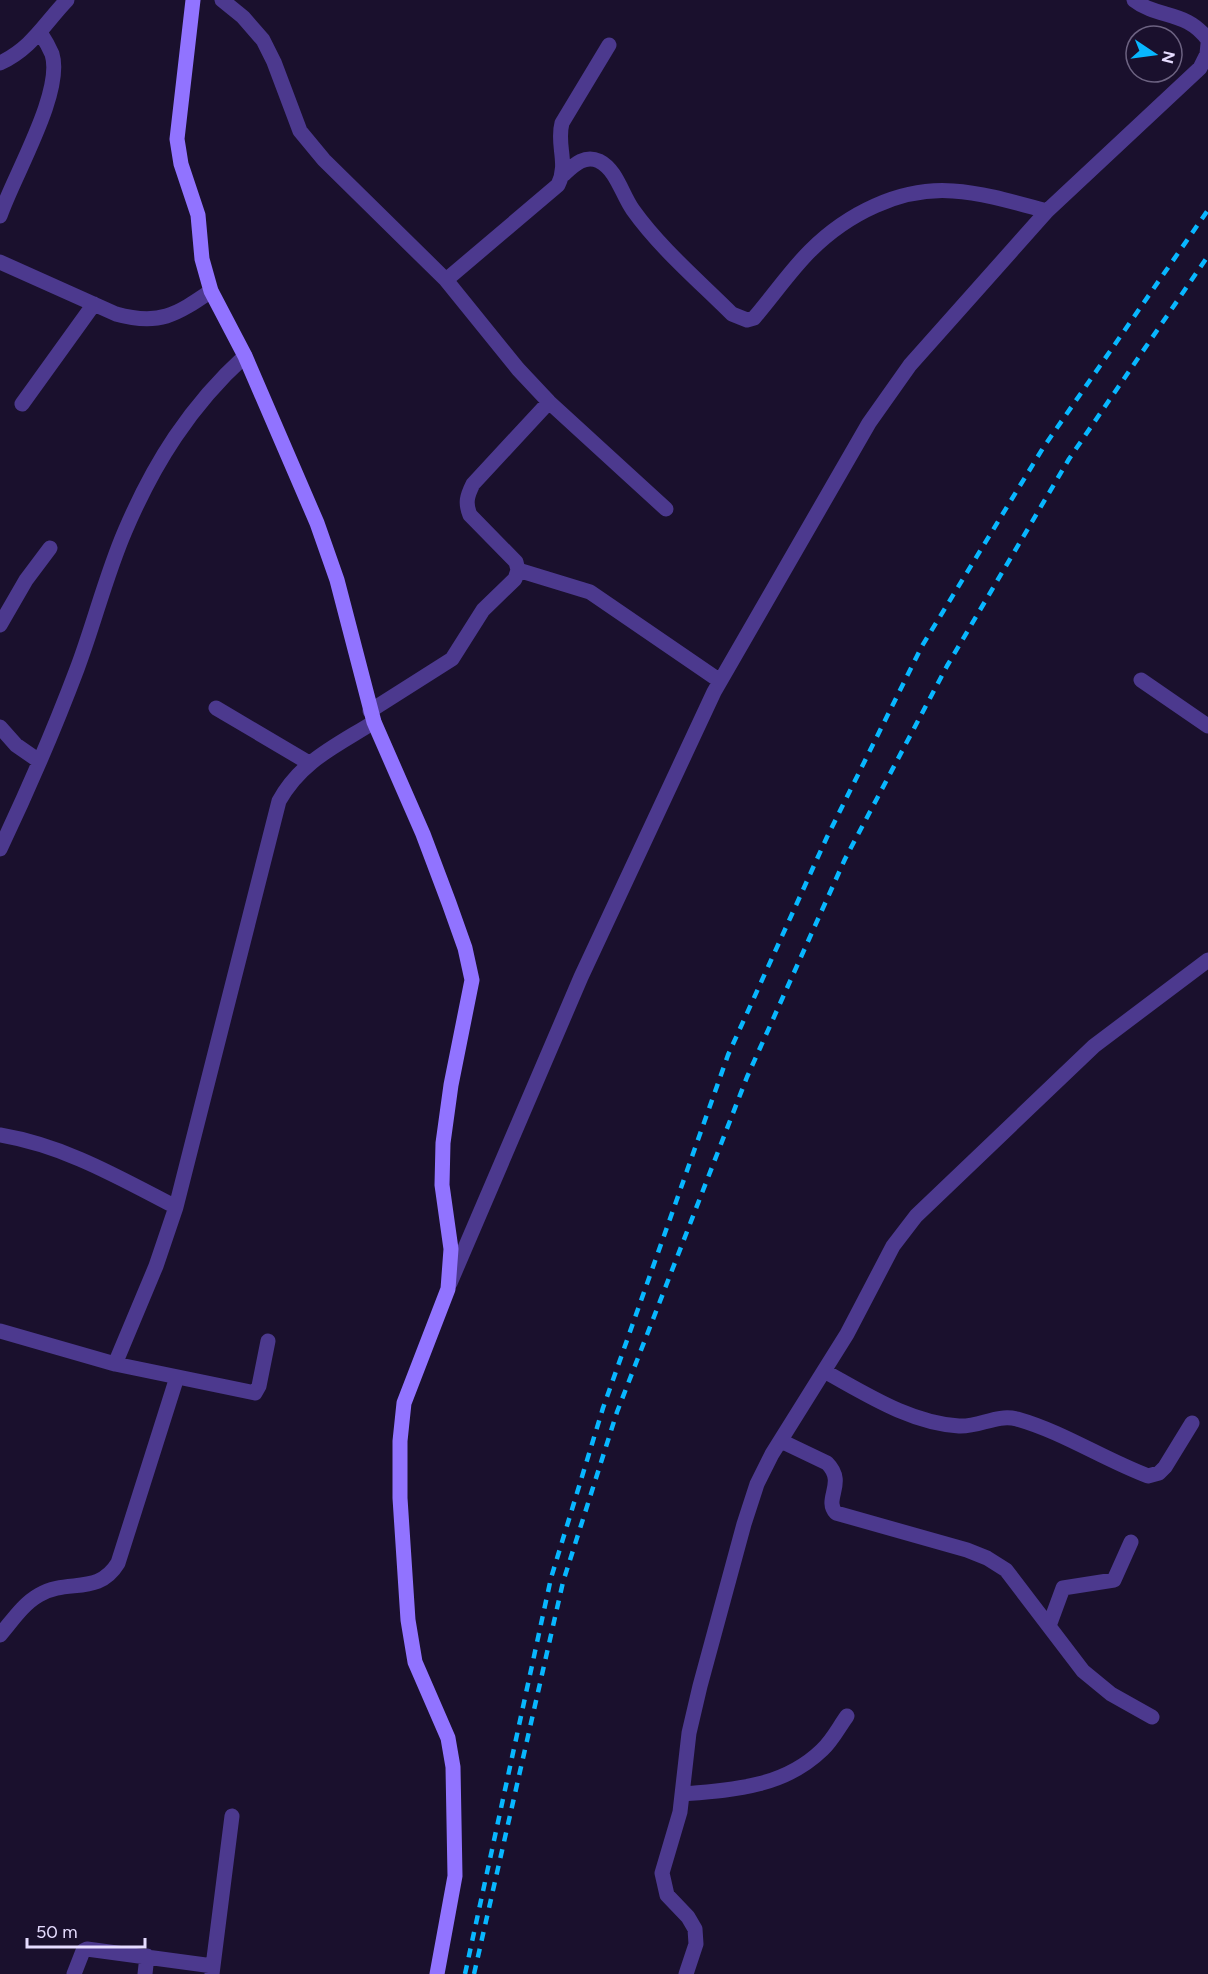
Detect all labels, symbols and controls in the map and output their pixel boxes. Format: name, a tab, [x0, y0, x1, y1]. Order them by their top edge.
north arrow	[1124, 24, 1184, 84]
text: N	[1157, 49, 1179, 65]
scale bar	[27, 1911, 146, 1949]
text: 50 m	[36, 1921, 78, 1943]

